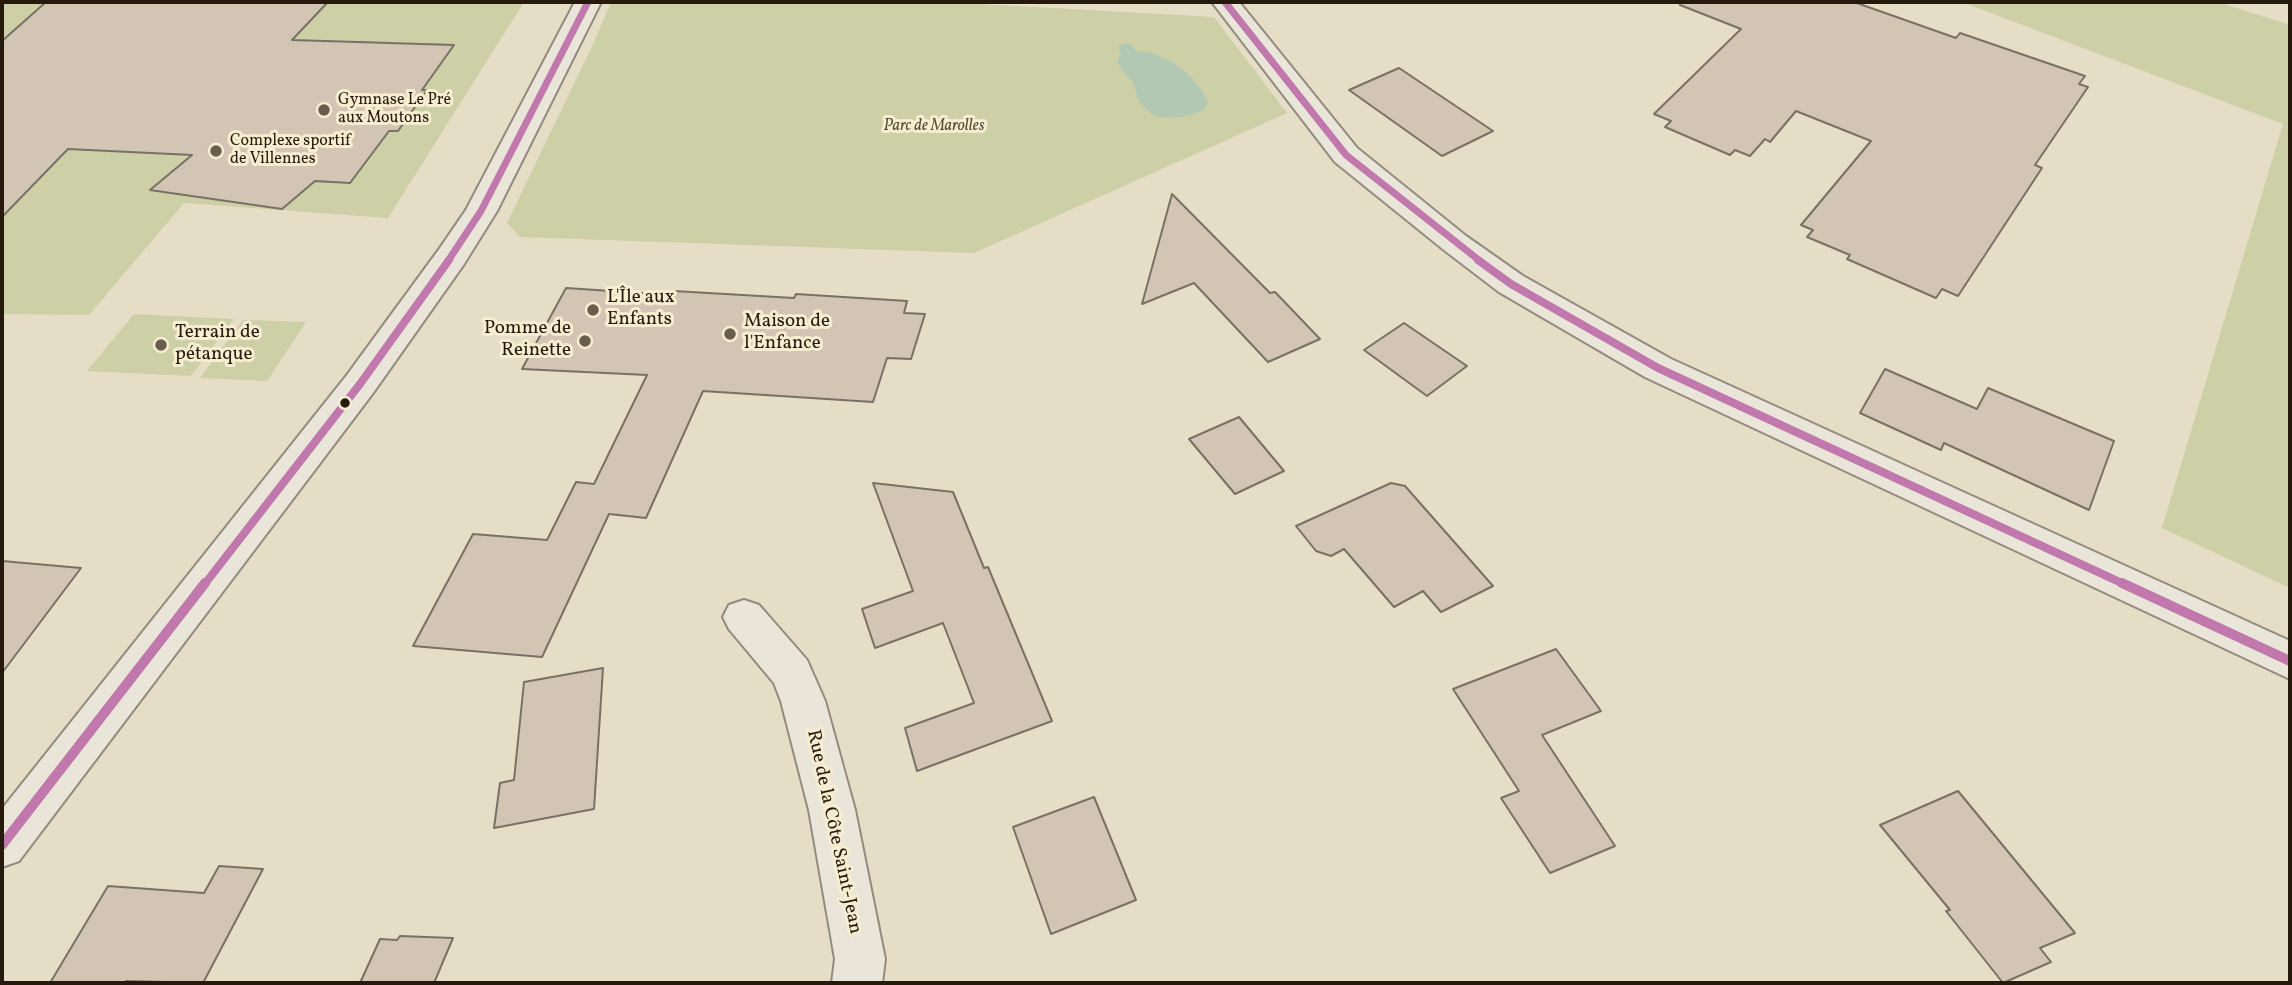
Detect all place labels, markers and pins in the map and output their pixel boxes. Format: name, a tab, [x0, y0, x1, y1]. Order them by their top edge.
place label: Gymnase Le Pré aux Moutons	[338, 91, 451, 129]
marker: Gymnase Le Pré aux Moutons	[316, 102, 332, 118]
place label: Complexe sportif de Villennes	[230, 132, 350, 170]
marker: Complexe sportif de Villennes	[208, 143, 224, 159]
place label: L'Île aux Enfants	[607, 288, 675, 332]
marker: L'Île aux Enfants	[585, 302, 601, 318]
place label: Maison de l'Enfance	[744, 312, 830, 356]
place label: Pomme de Reinette	[484, 319, 571, 363]
place label: Terrain de pétanque	[175, 323, 260, 367]
marker: Maison de l'Enfance	[722, 326, 738, 342]
marker: Pomme de Reinette	[577, 333, 593, 349]
marker: Terrain de pétanque	[153, 337, 169, 353]
unlabelled marker	[338, 396, 352, 410]

